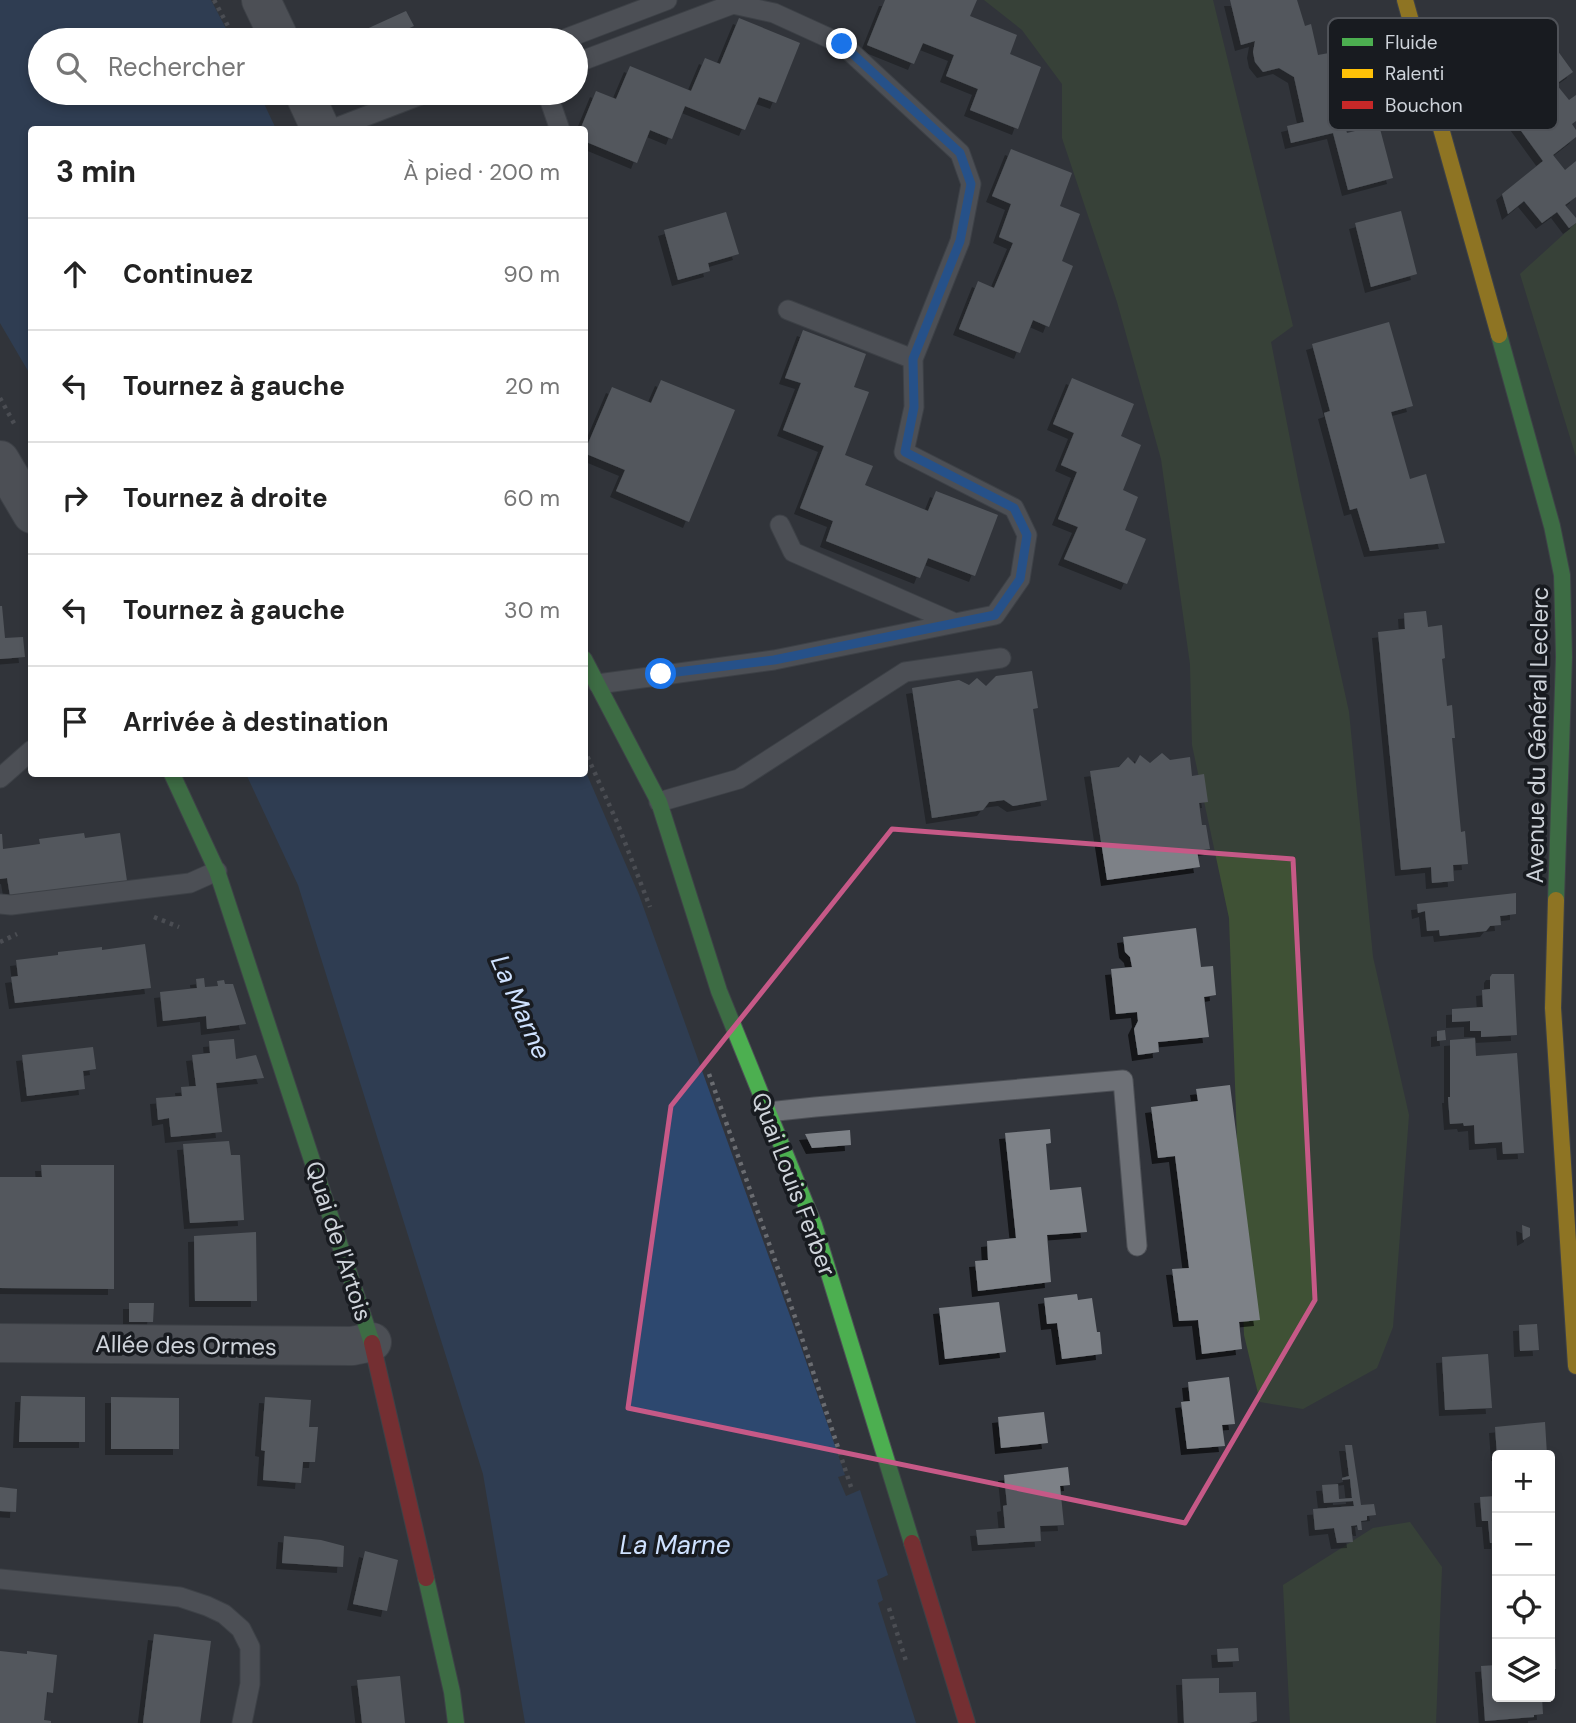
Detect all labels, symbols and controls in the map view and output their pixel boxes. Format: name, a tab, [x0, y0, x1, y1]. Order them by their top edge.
legend	[1328, 18, 1558, 130]
search box	[28, 28, 588, 105]
route end	[826, 28, 857, 59]
text: Fluide	[1385, 30, 1438, 55]
icon: search	[52, 48, 90, 86]
text: Rechercher	[108, 50, 245, 84]
text: Ralenti	[1385, 61, 1444, 86]
text: Bouchon	[1385, 93, 1463, 118]
text: 3 min	[56, 152, 136, 191]
text: À pied · 200 m	[403, 157, 560, 187]
icon: ahead	[56, 255, 94, 293]
text: Continuez	[123, 257, 253, 291]
text: 90 m	[503, 259, 560, 289]
icon: left	[56, 367, 94, 405]
text: Tournez à gauche	[123, 369, 345, 403]
text: 20 m	[505, 371, 560, 401]
icon: right	[56, 479, 94, 517]
text: Tournez à droite	[123, 481, 328, 515]
text: 60 m	[503, 483, 560, 513]
street label: Avenue du Général Leclerc	[1519, 586, 1555, 884]
icon: left	[56, 591, 94, 629]
text: Tournez à gauche	[123, 593, 345, 627]
text: 30 m	[504, 595, 560, 625]
route start	[645, 658, 676, 689]
icon: arrive	[56, 703, 94, 741]
text: Arrivée à destination	[123, 705, 389, 739]
water label: La Marne	[483, 949, 559, 1065]
street label: Quai Louis Ferber	[745, 1088, 843, 1280]
street label: Quai de l'Artois	[299, 1157, 379, 1325]
street label: Allée des Ormes	[95, 1328, 277, 1362]
map controls	[1492, 1450, 1555, 1702]
button: +	[1492, 1450, 1555, 1513]
button: −	[1492, 1513, 1555, 1576]
water label: La Marne	[619, 1528, 731, 1562]
button: locate	[1492, 1576, 1555, 1639]
button: layers	[1492, 1639, 1555, 1702]

